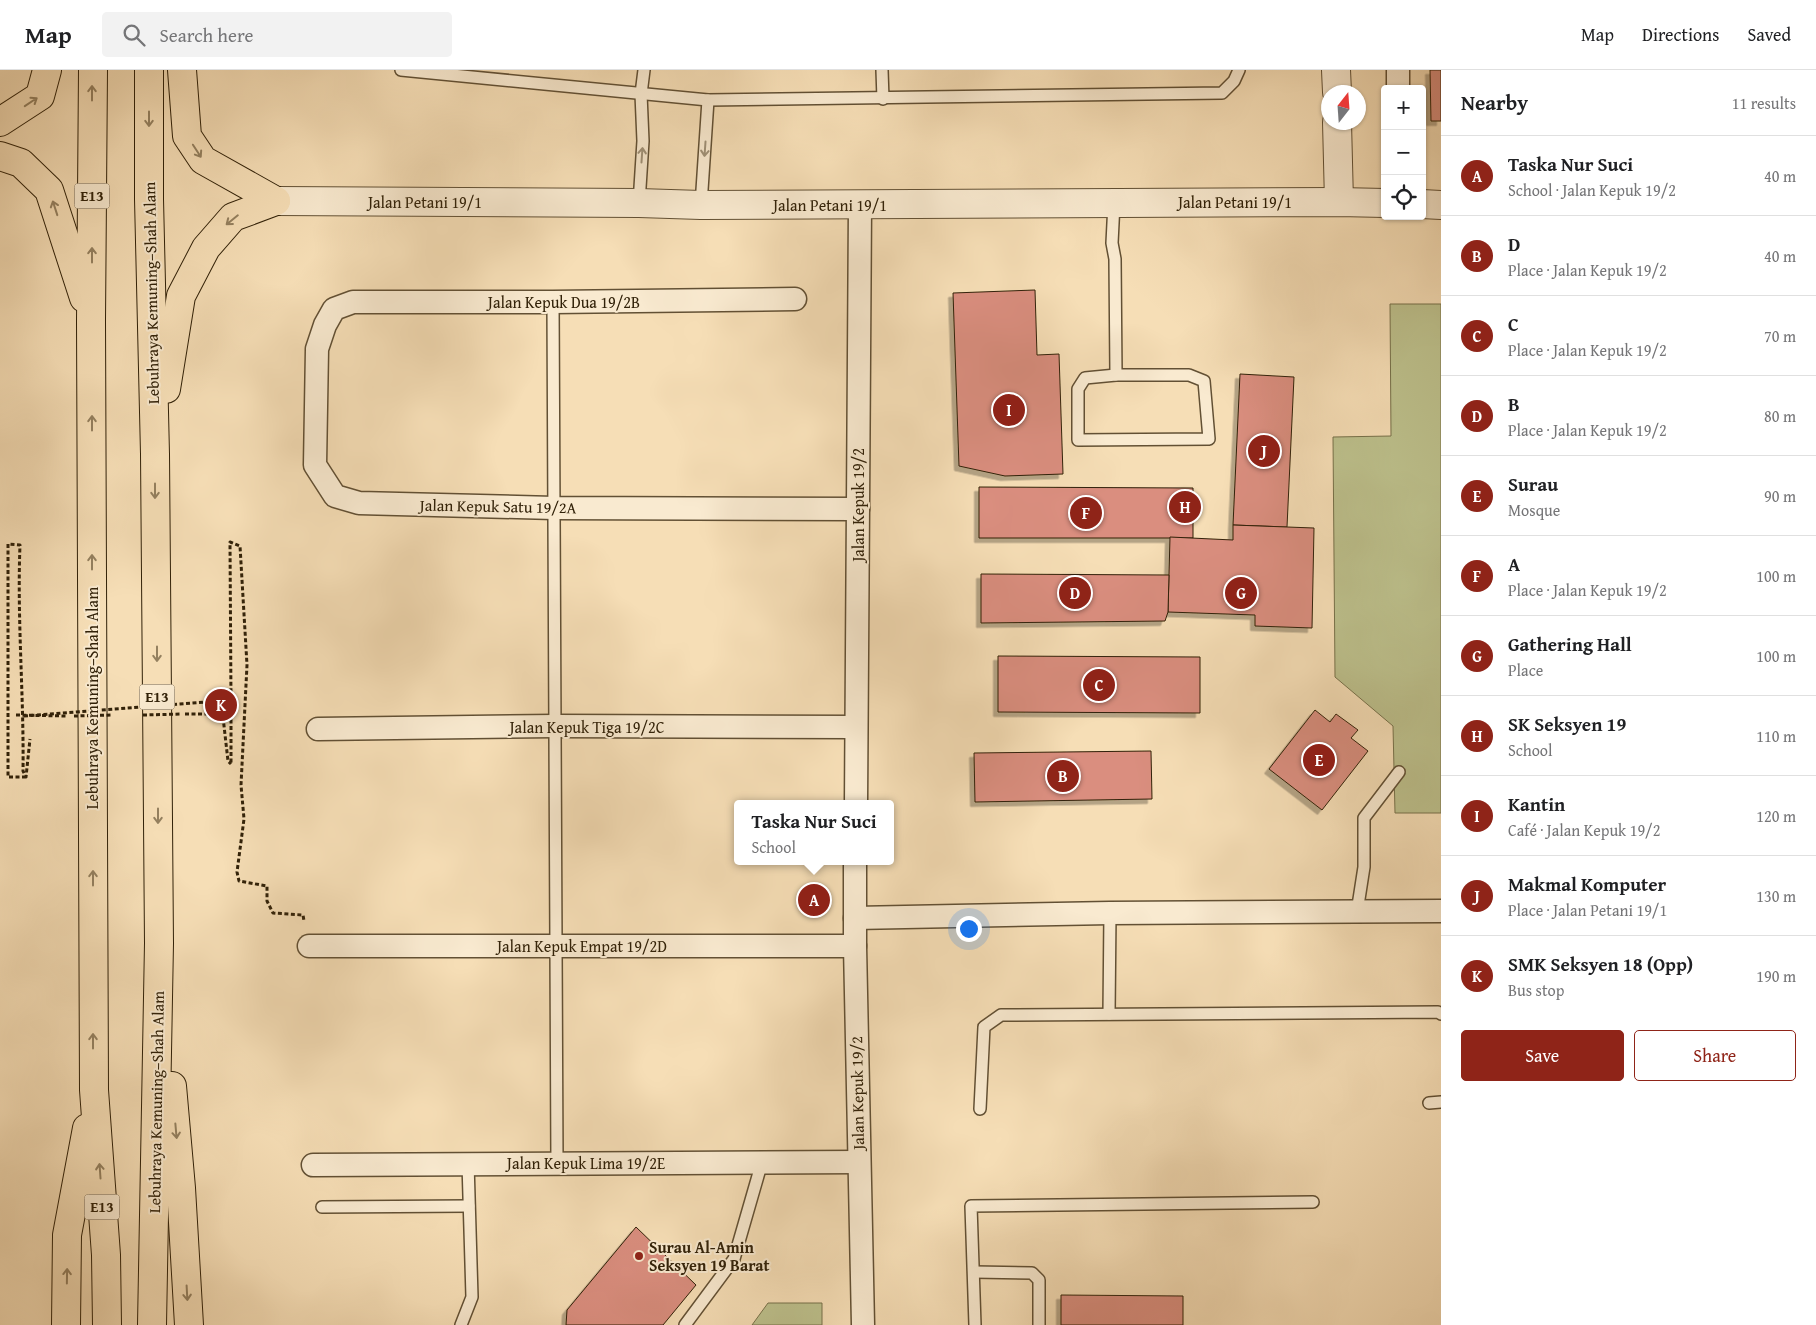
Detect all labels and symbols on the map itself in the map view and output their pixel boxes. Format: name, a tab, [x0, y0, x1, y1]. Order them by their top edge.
one-way arrow	[88, 85, 97, 101]
north arrow	[1321, 85, 1366, 130]
one-way arrow	[24, 97, 38, 107]
one-way arrow	[144, 110, 154, 126]
one-way arrow	[700, 140, 710, 156]
one-way arrow	[192, 143, 202, 157]
one-way arrow	[638, 147, 647, 163]
street label: Lebuhraya Kemuning–Shah Alam	[137, 182, 165, 404]
road number: E13	[74, 184, 110, 208]
street label: Jalan Petani 19/1	[366, 190, 482, 214]
street label: Jalan Petani 19/1	[1176, 190, 1292, 214]
street label: Jalan Petani 19/1	[771, 193, 887, 217]
one-way arrow	[49, 201, 59, 217]
one-way arrow	[225, 215, 238, 226]
one-way arrow	[87, 247, 97, 264]
street label: Jalan Kepuk Dua 19/2B	[486, 290, 640, 314]
pin: I	[993, 391, 1025, 429]
one-way arrow	[87, 415, 97, 432]
pin: J	[1248, 432, 1280, 470]
street label: Jalan Kepuk 19/2	[846, 448, 870, 564]
one-way arrow	[150, 482, 160, 499]
pin: H	[1169, 488, 1201, 526]
street label: Jalan Kepuk Satu 19/2A	[417, 493, 577, 519]
pin: F	[1070, 494, 1102, 532]
one-way arrow	[87, 554, 97, 570]
pin: D	[1059, 574, 1091, 612]
pin: G	[1225, 574, 1257, 612]
street label: Lebuhraya Kemuning–Shah Alam	[80, 587, 104, 809]
one-way arrow	[152, 645, 162, 661]
pin: C	[1083, 666, 1115, 704]
road number: E13	[140, 684, 174, 710]
pin: K	[205, 686, 237, 724]
street label: Jalan Kepuk Tiga 19/2C	[508, 715, 665, 739]
pin: E	[1303, 741, 1335, 779]
pin: B	[1047, 757, 1079, 795]
one-way arrow	[153, 808, 163, 824]
one-way arrow	[88, 871, 98, 887]
pin: A	[798, 881, 830, 919]
your location	[956, 916, 982, 942]
street label: Jalan Kepuk Empat 19/2D	[495, 934, 667, 958]
street label: Lebuhraya Kemuning–Shah Alam	[142, 991, 170, 1213]
one-way arrow	[89, 1033, 98, 1049]
street label: Jalan Kepuk 19/2	[844, 1036, 870, 1152]
one-way arrow	[171, 1122, 181, 1138]
street label: Jalan Kepuk Lima 19/2E	[505, 1151, 665, 1175]
one-way arrow	[95, 1164, 104, 1180]
road number: E13	[84, 1194, 120, 1220]
place label: Surau Al-Amin Seksyen 19 Barat	[649, 1235, 770, 1277]
marker: Surau Al-Amin Seksyen 19 Barat	[633, 1250, 645, 1262]
one-way arrow	[62, 1269, 71, 1285]
one-way arrow	[182, 1285, 191, 1301]

